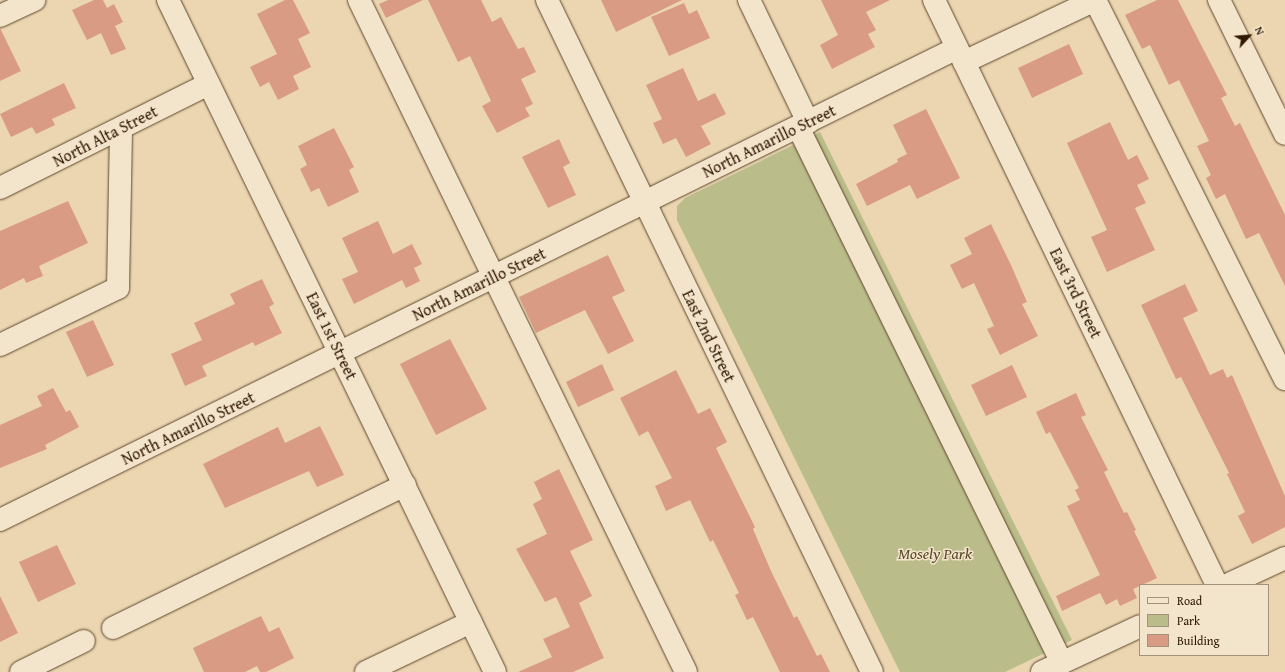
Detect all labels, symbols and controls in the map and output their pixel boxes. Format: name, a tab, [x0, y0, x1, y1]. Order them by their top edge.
north arrow	[1229, 16, 1269, 56]
text: N	[1251, 24, 1269, 38]
street label: North Amarillo Street	[699, 100, 839, 182]
street label: North Alta Street	[50, 101, 160, 171]
street label: North Amarillo Street	[409, 243, 549, 325]
street label: East 3rd Street	[1046, 245, 1106, 341]
street label: East 2nd Street	[678, 287, 740, 385]
street label: East 1st Street	[303, 289, 361, 383]
street label: North Amarillo Street	[118, 387, 258, 469]
park label: Mosely Park	[898, 543, 972, 563]
legend	[1139, 584, 1269, 656]
text: Road	[1177, 592, 1202, 609]
text: Park	[1177, 612, 1200, 629]
text: Building	[1177, 632, 1220, 649]

